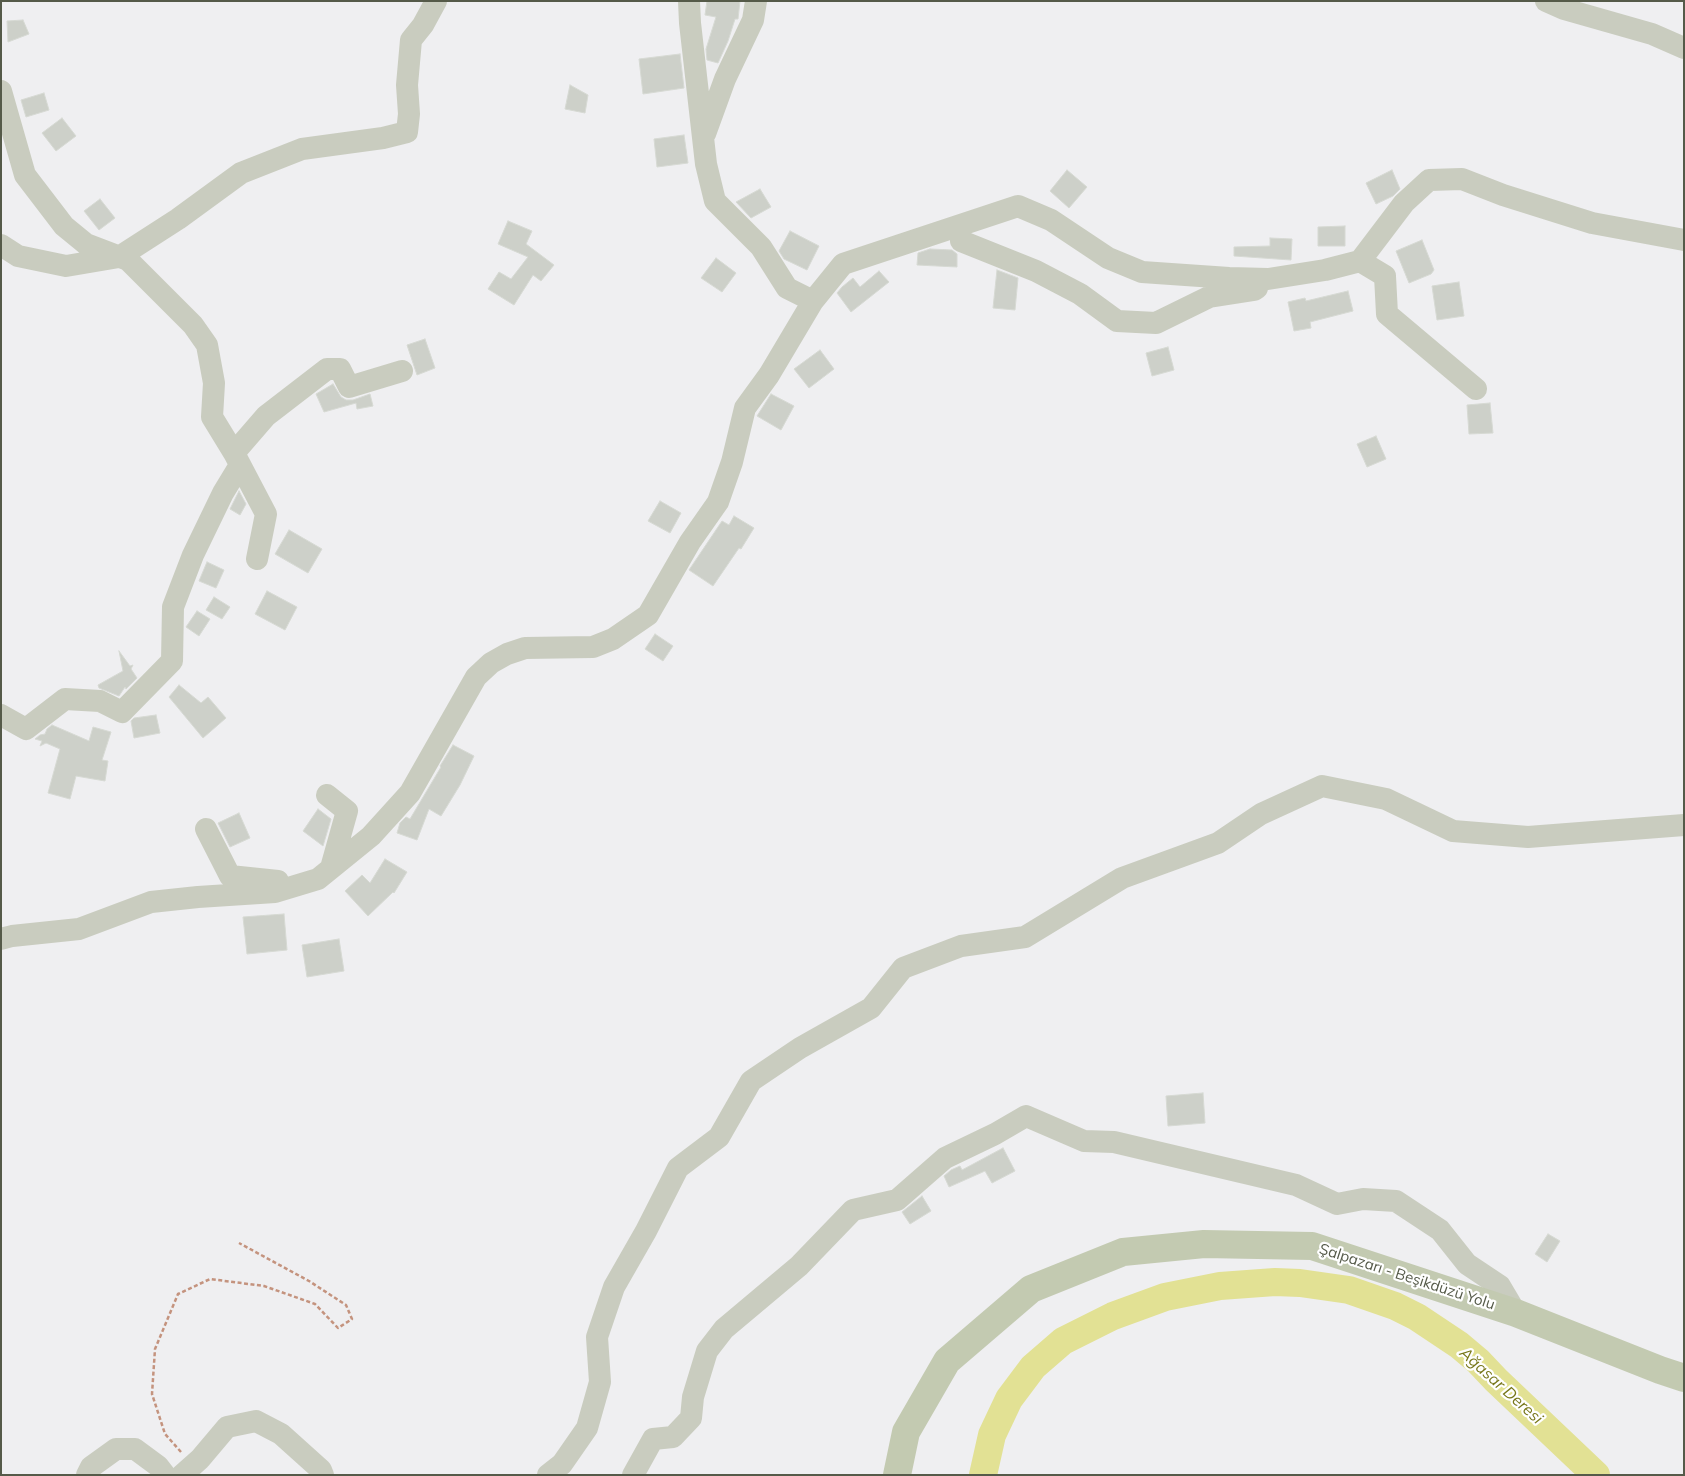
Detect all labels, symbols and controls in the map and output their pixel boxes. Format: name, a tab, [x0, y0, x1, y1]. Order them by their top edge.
street label: Şalpazarı - Beşikdüzü Yolu	[1317, 1240, 1497, 1314]
water label: Ağasar Deresi	[1455, 1344, 1547, 1428]

